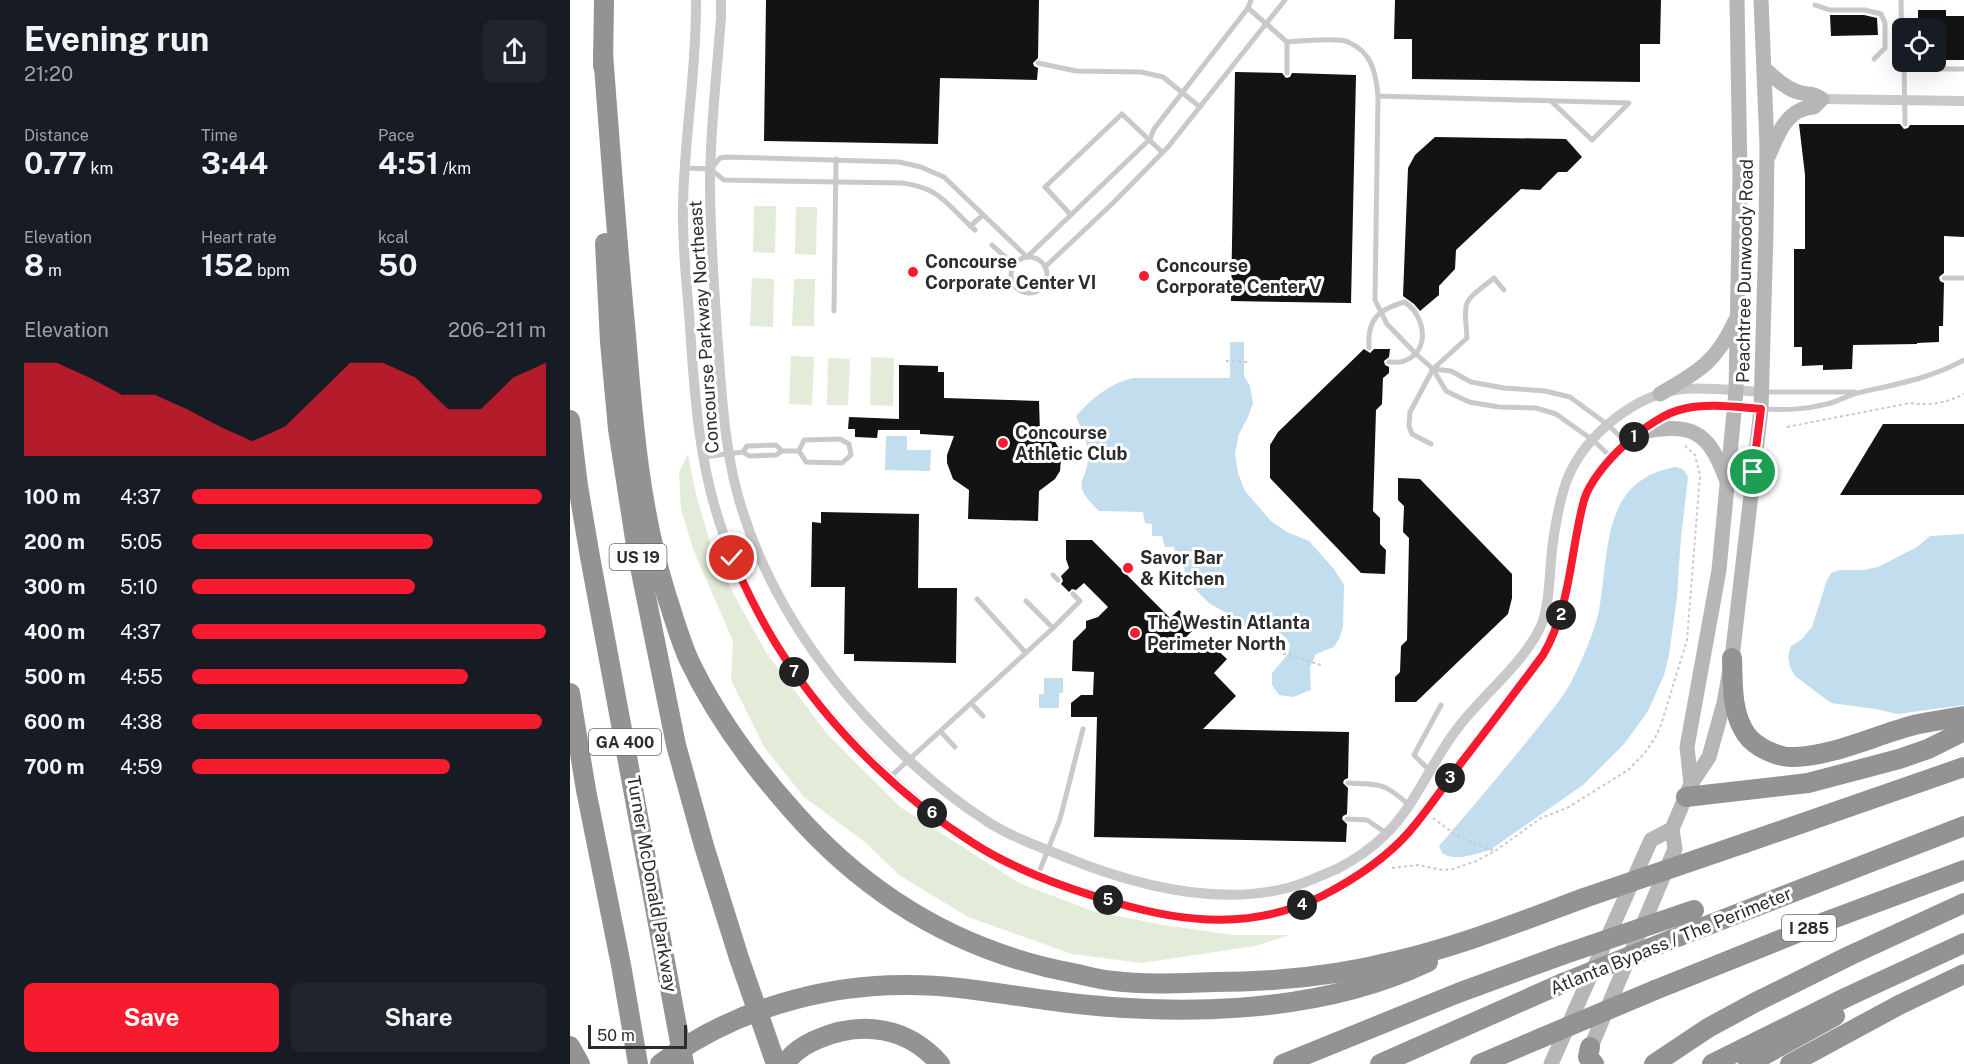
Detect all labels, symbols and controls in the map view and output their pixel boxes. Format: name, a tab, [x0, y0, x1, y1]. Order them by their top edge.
map controls	[1892, 18, 1946, 72]
button: locate	[1892, 18, 1946, 72]
text: Evening run	[24, 20, 209, 58]
button: share	[483, 20, 546, 83]
text: 21:20	[24, 62, 73, 86]
text: Distance	[24, 126, 89, 145]
text: Time	[201, 126, 237, 145]
text: Pace	[378, 126, 415, 145]
text: 0.77	[24, 145, 87, 181]
text: 3:44	[201, 145, 268, 181]
text: 4:51	[378, 145, 439, 181]
text: km	[87, 159, 113, 178]
text: /km	[439, 159, 471, 178]
street label: Peachtree Dunwoody Road	[1732, 159, 1757, 383]
street label: Concourse Parkway Northeast	[684, 200, 723, 454]
text: Elevation	[24, 228, 92, 247]
text: Heart rate	[201, 228, 277, 247]
text: kcal	[378, 228, 409, 247]
text: 8	[24, 247, 44, 283]
text: 152	[201, 247, 253, 283]
text: 50	[378, 247, 418, 283]
place label: Concourse Corporate Center VI	[925, 251, 1096, 293]
place label: Concourse Corporate Center V	[1156, 255, 1322, 297]
text: m	[44, 261, 62, 280]
text: bpm	[253, 261, 290, 280]
marker: Concourse Corporate Center VI	[906, 265, 920, 279]
marker: Concourse Corporate Center V	[1137, 269, 1151, 283]
text: Elevation	[24, 318, 109, 342]
text: 206–211 m	[448, 318, 546, 342]
place label: Concourse Athletic Club	[1015, 422, 1127, 464]
pin: 1	[1619, 422, 1649, 452]
text: 1	[1631, 427, 1637, 446]
marker: Concourse Athletic Club	[996, 436, 1010, 450]
pin	[1727, 446, 1778, 497]
icon: arrive	[1736, 455, 1769, 488]
text: 100 m	[24, 485, 81, 509]
text: 4:37	[120, 485, 161, 509]
text: 200 m	[24, 530, 85, 554]
text: 5:05	[120, 530, 162, 554]
pin	[706, 532, 757, 583]
icon: check	[715, 541, 748, 574]
road number: US 19	[610, 544, 667, 570]
place label: Savor Bar & Kitchen	[1140, 547, 1225, 589]
marker: Savor Bar & Kitchen	[1121, 561, 1135, 575]
text: 300 m	[24, 575, 85, 599]
text: 5:10	[120, 575, 158, 599]
pin: 2	[1546, 600, 1576, 630]
text: 2	[1556, 605, 1566, 624]
place label: The Westin Atlanta Perimeter North	[1147, 612, 1310, 654]
text: 400 m	[24, 620, 85, 644]
text: 4:37	[120, 620, 161, 644]
marker: The Westin Atlanta Perimeter North	[1128, 626, 1142, 640]
pin: 7	[779, 657, 809, 687]
text: 7	[789, 662, 799, 681]
text: 500 m	[24, 665, 86, 689]
text: 4:55	[120, 665, 163, 689]
text: 600 m	[24, 710, 85, 734]
text: 4:38	[120, 710, 163, 734]
road number: GA 400	[589, 729, 661, 755]
text: 700 m	[24, 755, 84, 779]
text: 4:59	[120, 755, 162, 779]
pin: 3	[1435, 763, 1465, 793]
text: 3	[1445, 768, 1455, 787]
street label: Turner McDonald Parkway	[623, 774, 682, 994]
pin: 6	[917, 798, 947, 828]
text: 6	[927, 803, 937, 822]
street label: Atlanta Bypass / The Perimeter	[1547, 882, 1795, 999]
pin: 5	[1093, 885, 1123, 915]
text: 5	[1103, 890, 1113, 909]
pin: 4	[1287, 890, 1317, 920]
text: 4	[1297, 895, 1307, 914]
road number: I 285	[1782, 915, 1836, 941]
button: Save	[24, 983, 279, 1052]
button: Share	[291, 983, 546, 1052]
scale bar	[588, 1022, 687, 1050]
text: 50 m	[597, 1026, 635, 1045]

